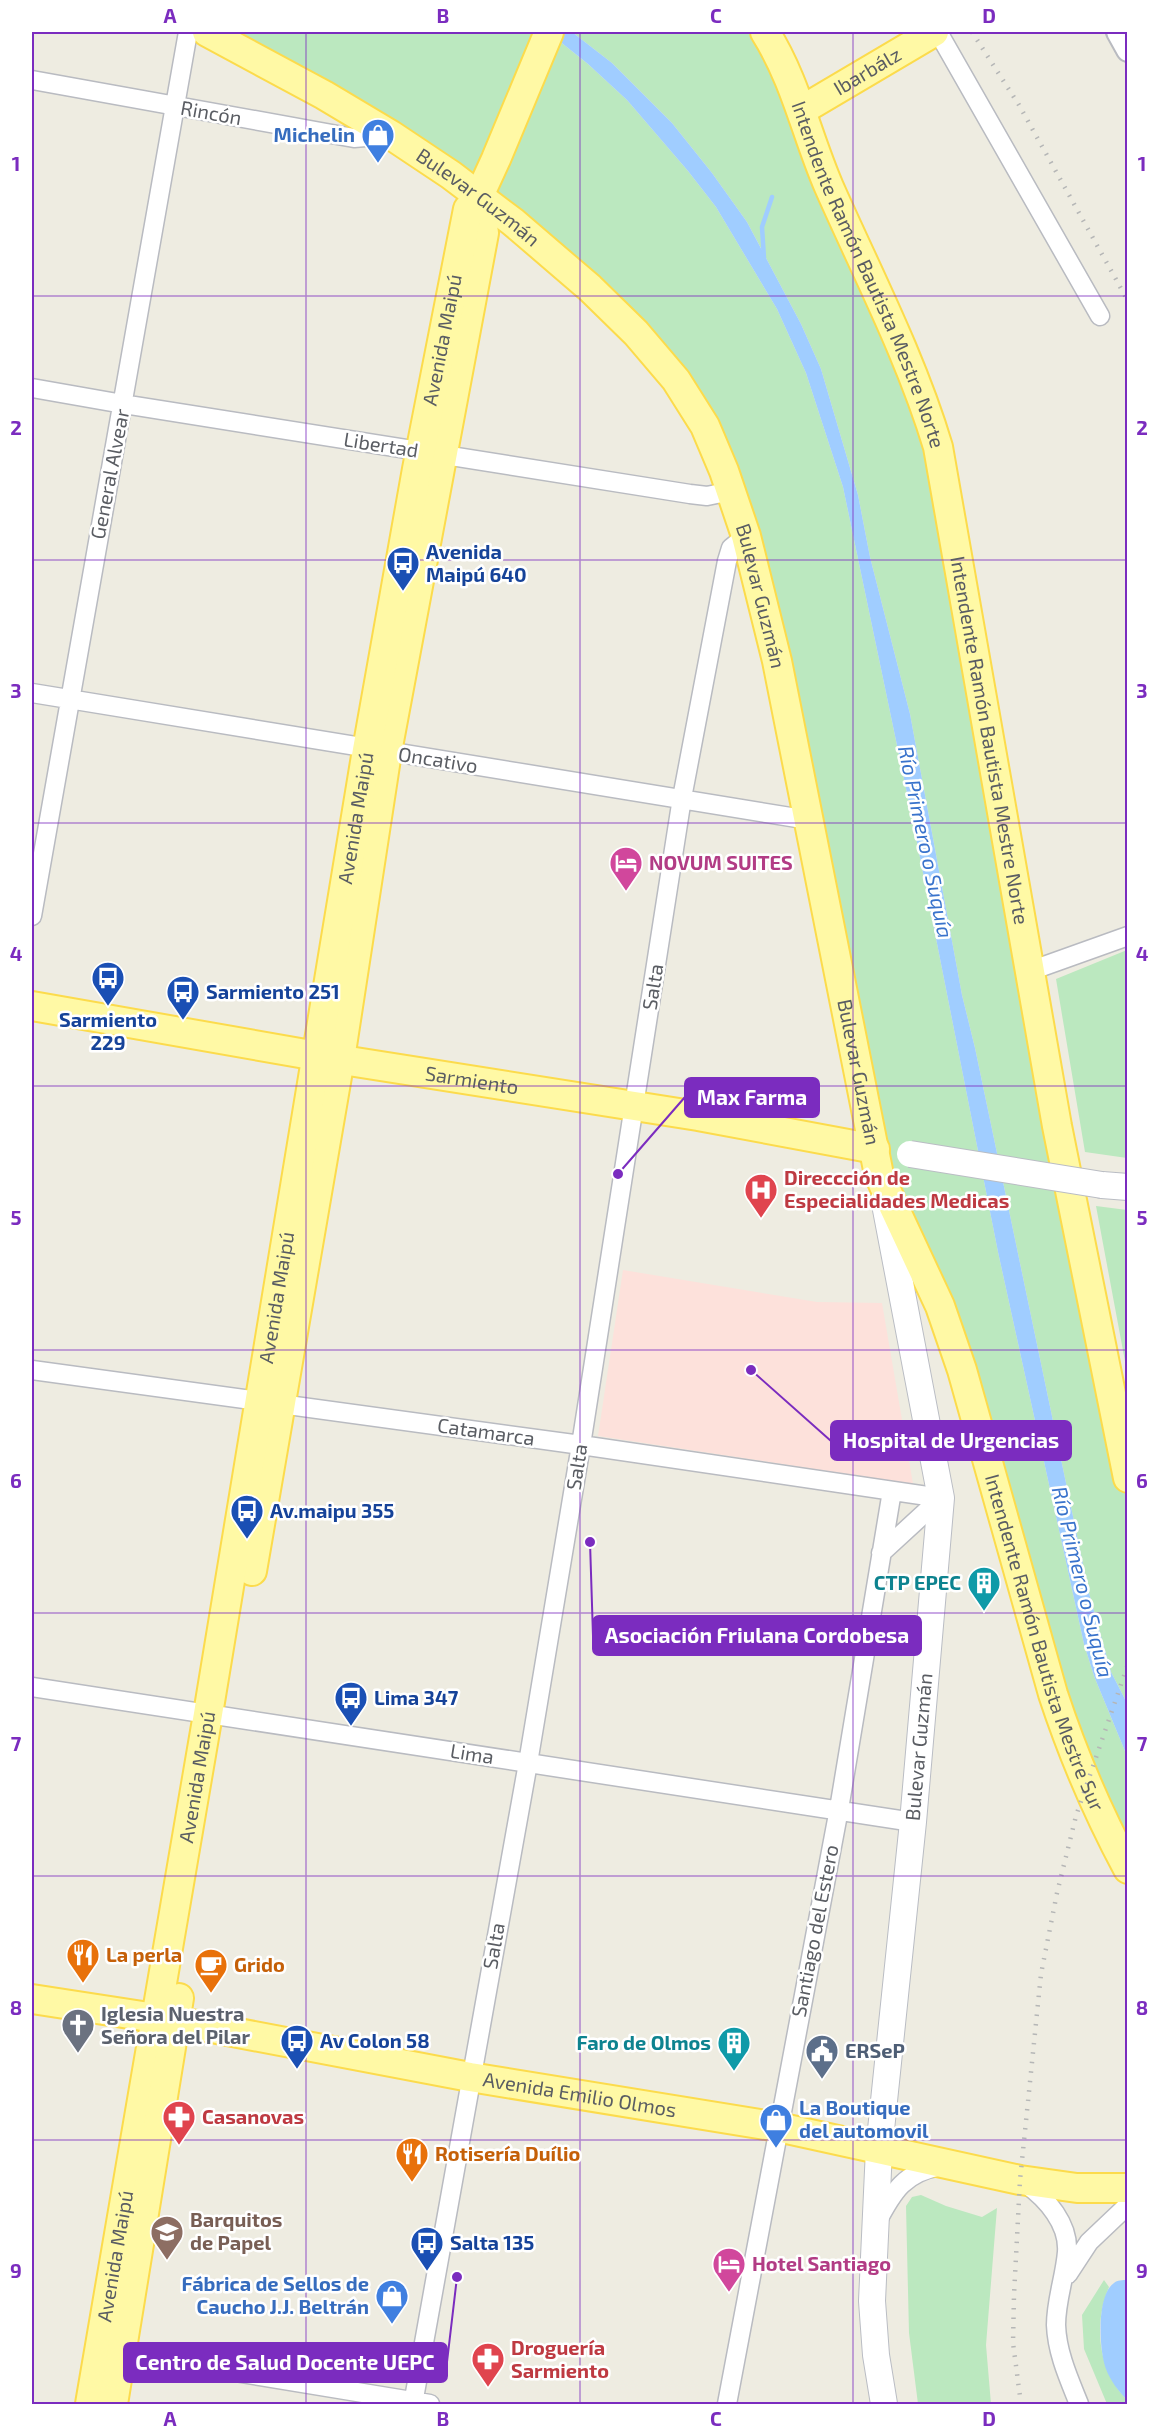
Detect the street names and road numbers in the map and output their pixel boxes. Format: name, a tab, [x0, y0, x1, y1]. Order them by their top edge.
street label: Ibarbálz	[829, 41, 905, 100]
street label: Rincón	[179, 95, 244, 129]
street label: Intendente Ramón Bautista Mestre Norte	[787, 97, 951, 451]
street label: Bulevar Guzmán	[412, 142, 545, 251]
street label: Avenida Maipú	[417, 272, 466, 407]
street label: General Alvear	[85, 407, 133, 541]
street label: Libertad	[342, 426, 420, 462]
street label: Bulevar Guzmán	[732, 520, 791, 670]
street label: Intendente Ramón Bautista Mestre Norte	[946, 554, 1034, 926]
street label: Oncativo	[397, 741, 480, 777]
street label: Avenida Maipú	[332, 750, 377, 886]
street label: Salta	[637, 962, 668, 1012]
street label: Bulevar Guzmán	[833, 997, 886, 1147]
street label: Sarmiento	[424, 1060, 520, 1099]
street label: Avenida Maipú	[253, 1230, 298, 1365]
street label: Catamarca	[436, 1412, 536, 1450]
street label: Salta	[561, 1442, 592, 1492]
street label: Intendente Ramón Bautista Mestre Sur	[981, 1471, 1110, 1814]
street label: Bulevar Guzmán	[900, 1672, 936, 1822]
street label: Avenida Maipú	[173, 1709, 219, 1845]
street label: Lima	[449, 1738, 496, 1768]
street label: Santiago del Estero	[786, 1843, 843, 2019]
street label: Salta	[477, 1921, 509, 1971]
street label: Avenida Emilio Olmos	[481, 2066, 678, 2121]
street label: Avenida Maipú	[91, 2188, 137, 2324]

